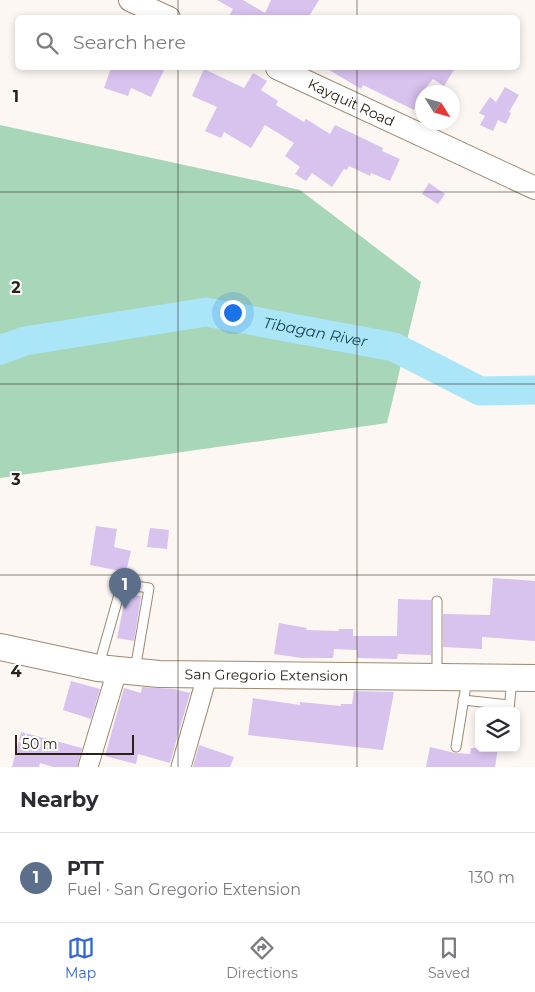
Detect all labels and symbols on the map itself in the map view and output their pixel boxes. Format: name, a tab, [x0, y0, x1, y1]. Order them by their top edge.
street label: Kayquit Road	[305, 75, 398, 131]
north arrow	[415, 85, 460, 130]
text: 1	[13, 87, 19, 106]
text: 2	[11, 278, 21, 297]
your location	[220, 300, 246, 326]
water label: Tibagan River	[262, 313, 370, 351]
text: 3	[10, 470, 21, 489]
pin: 1	[109, 568, 141, 609]
text: 4	[10, 662, 22, 681]
street label: San Gregorio Extension	[184, 665, 348, 685]
scale bar	[15, 732, 134, 755]

